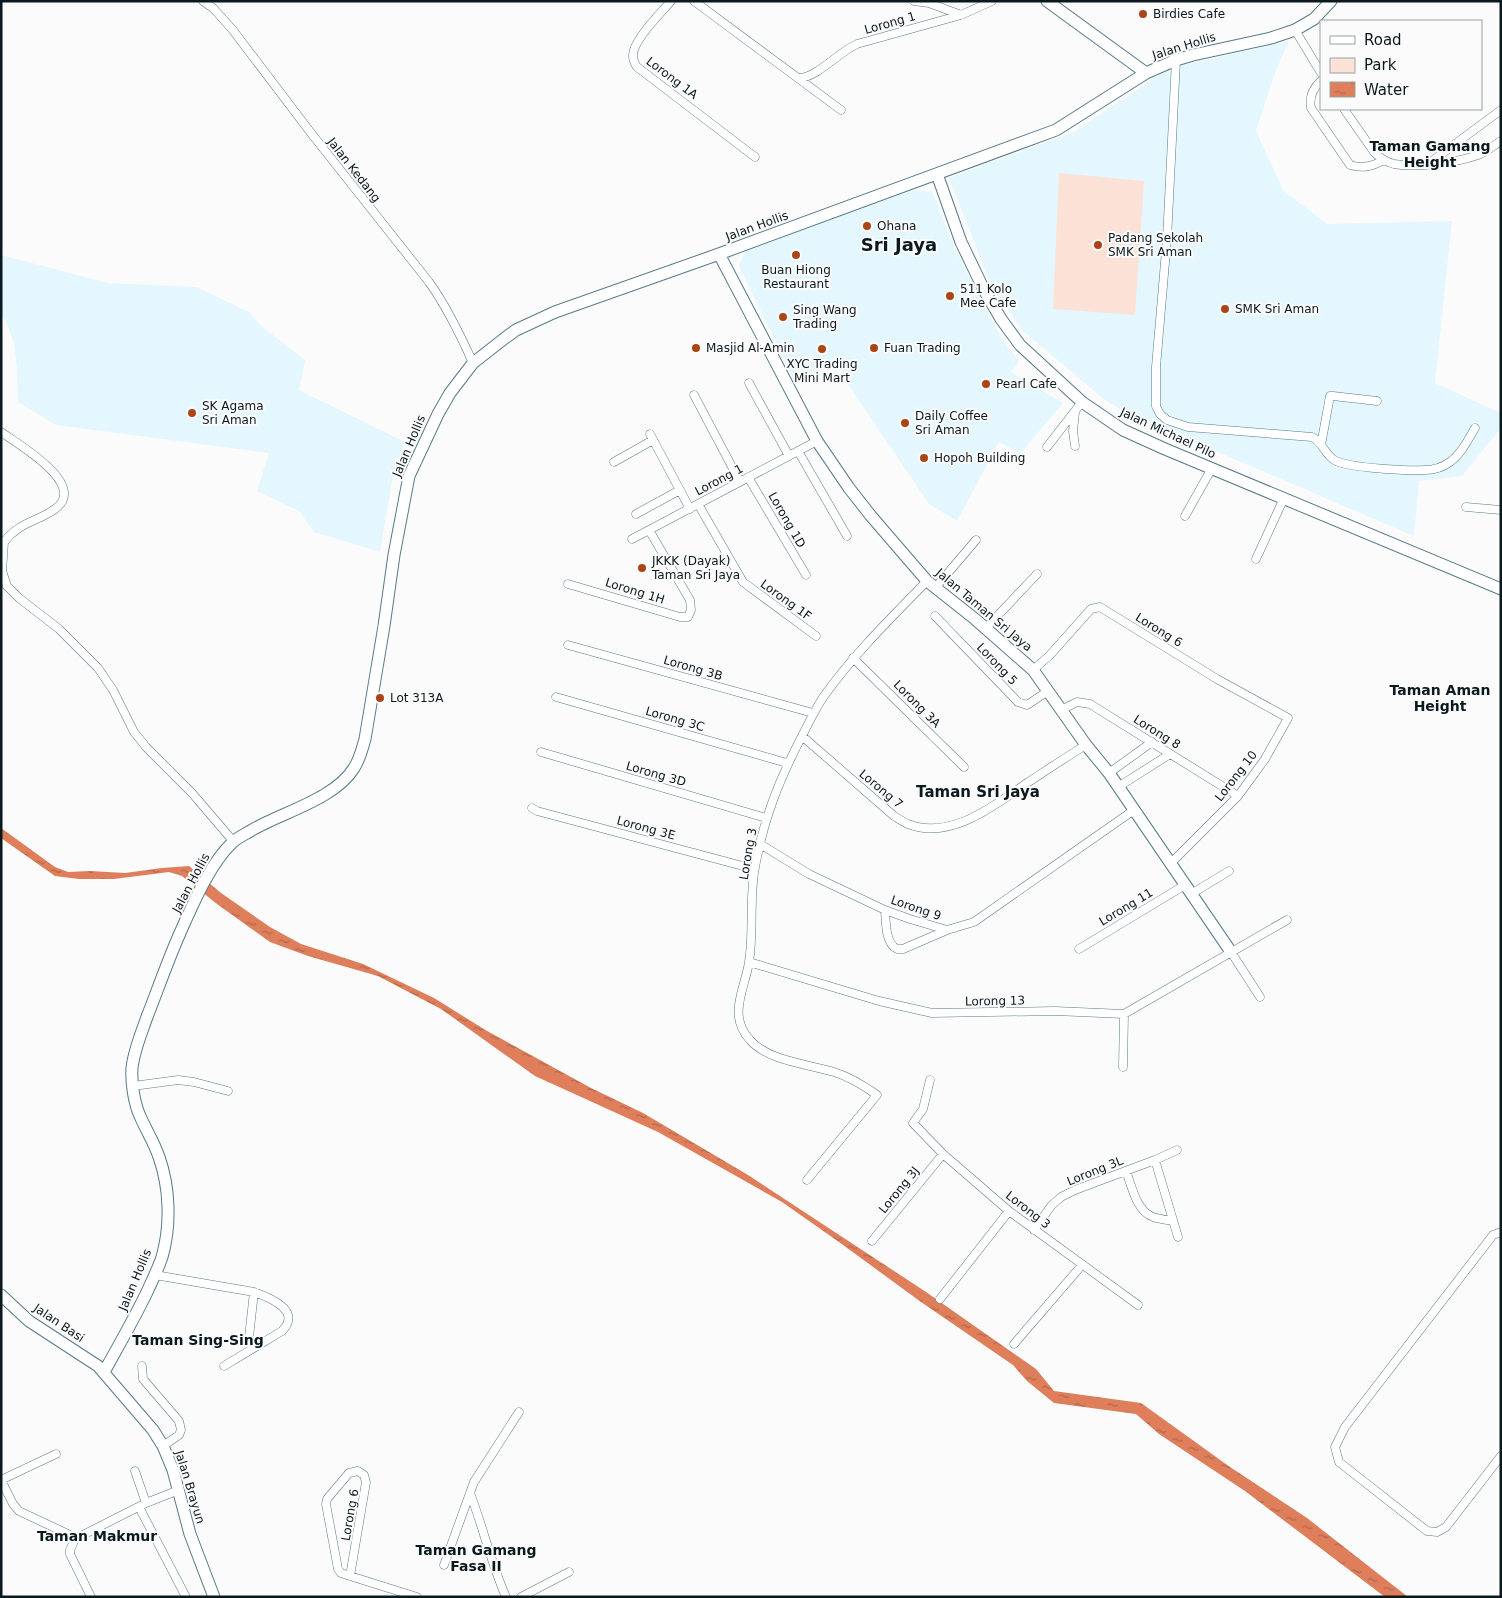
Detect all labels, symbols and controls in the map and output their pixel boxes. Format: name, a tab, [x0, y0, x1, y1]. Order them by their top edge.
place label: Birdies Cafe	[1153, 7, 1225, 21]
marker: Birdies Cafe	[1137, 8, 1149, 20]
street label: Lorong 1	[863, 9, 917, 37]
legend	[1320, 20, 1482, 110]
street label: Jalan Hollis	[1150, 30, 1217, 63]
text: Road	[1364, 31, 1402, 49]
street label: Lorong 1A	[644, 54, 701, 102]
text: Park	[1364, 56, 1397, 74]
text: Water	[1364, 81, 1409, 99]
street label: Jalan Kedang	[324, 134, 383, 205]
district label: Taman Gamang Height	[1369, 138, 1491, 170]
street label: Jalan Hollis	[723, 208, 790, 244]
place label: Ohana	[877, 219, 916, 233]
marker: Ohana	[861, 220, 873, 232]
place label: Padang Sekolah SMK Sri Aman	[1108, 231, 1203, 259]
district label: Sri Jaya	[861, 234, 937, 255]
marker: Padang Sekolah SMK Sri Aman	[1092, 239, 1104, 251]
marker: Buan Hiong Restaurant	[790, 249, 802, 261]
place label: Buan Hiong Restaurant	[761, 263, 831, 291]
place label: 511 Kolo Mee Cafe	[960, 282, 1016, 310]
marker: 511 Kolo Mee Cafe	[944, 290, 956, 302]
place label: SMK Sri Aman	[1235, 302, 1319, 316]
place label: Sing Wang Trading	[792, 303, 857, 331]
marker: SMK Sri Aman	[1219, 303, 1231, 315]
marker: Sing Wang Trading	[777, 311, 789, 323]
place label: Masjid Al-Amin	[706, 341, 795, 355]
place label: Fuan Trading	[884, 341, 961, 355]
marker: Masjid Al-Amin	[690, 342, 702, 354]
marker: Fuan Trading	[868, 342, 880, 354]
marker: XYC Trading Mini Mart	[816, 343, 828, 355]
place label: XYC Trading Mini Mart	[786, 357, 858, 385]
place label: Pearl Cafe	[996, 377, 1057, 391]
marker: Pearl Cafe	[980, 378, 992, 390]
place label: SK Agama Sri Aman	[202, 399, 264, 427]
street label: Jalan Michael Pilo	[1117, 404, 1218, 461]
marker: SK Agama Sri Aman	[186, 407, 198, 419]
place label: Daily Coffee Sri Aman	[915, 409, 988, 437]
street label: Jalan Hollis	[389, 413, 428, 480]
marker: Daily Coffee Sri Aman	[899, 417, 911, 429]
place label: Hopoh Building	[934, 451, 1025, 465]
marker: Hopoh Building	[918, 452, 930, 464]
street label: Lorong 1	[693, 461, 745, 499]
street label: Lorong 1D	[766, 490, 808, 550]
place label: JKKK (Dayak) Taman Sri Jaya	[651, 554, 740, 582]
marker: JKKK (Dayak) Taman Sri Jaya	[636, 562, 648, 574]
street label: Jalan Taman Sri Jaya	[932, 565, 1035, 654]
street label: Lorong 1H	[604, 575, 666, 607]
street label: Lorong 1F	[758, 577, 814, 623]
street label: Lorong 6	[1133, 610, 1185, 650]
street label: Lorong 5	[974, 640, 1020, 688]
street label: Lorong 3B	[662, 653, 724, 683]
street label: Lorong 3A	[891, 678, 944, 731]
district label: Taman Aman Height	[1390, 682, 1490, 714]
place label: Lot 313A	[390, 691, 444, 705]
marker: Lot 313A	[374, 692, 386, 704]
street label: Lorong 3C	[644, 704, 706, 734]
street label: Lorong 8	[1131, 712, 1183, 752]
street label: Lorong 10	[1212, 748, 1260, 804]
street label: Lorong 3D	[624, 759, 688, 789]
street label: Lorong 7	[856, 767, 906, 811]
district label: Taman Sri Jaya	[916, 783, 1040, 801]
street label: Lorong 3E	[615, 813, 677, 843]
street label: Lorong 3	[737, 827, 759, 881]
street label: Jalan Hollis	[169, 851, 213, 916]
street label: Lorong 11	[1097, 886, 1155, 928]
street label: Lorong 9	[889, 893, 943, 923]
street label: Lorong 13	[965, 993, 1025, 1009]
street label: Lorong 3L	[1065, 1153, 1125, 1189]
street label: Lorong 3J	[876, 1164, 922, 1216]
street label: Lorong 3	[1003, 1188, 1053, 1232]
street label: Jalan Hollis	[115, 1247, 154, 1314]
street label: Jalan Basi	[30, 1300, 87, 1345]
district label: Taman Sing-Sing	[132, 1332, 264, 1348]
street label: Jalan Brayun	[172, 1448, 208, 1525]
street label: Lorong 6	[339, 1488, 361, 1542]
district label: Taman Makmur	[37, 1528, 157, 1544]
district label: Taman Gamang Fasa II	[415, 1542, 537, 1574]

